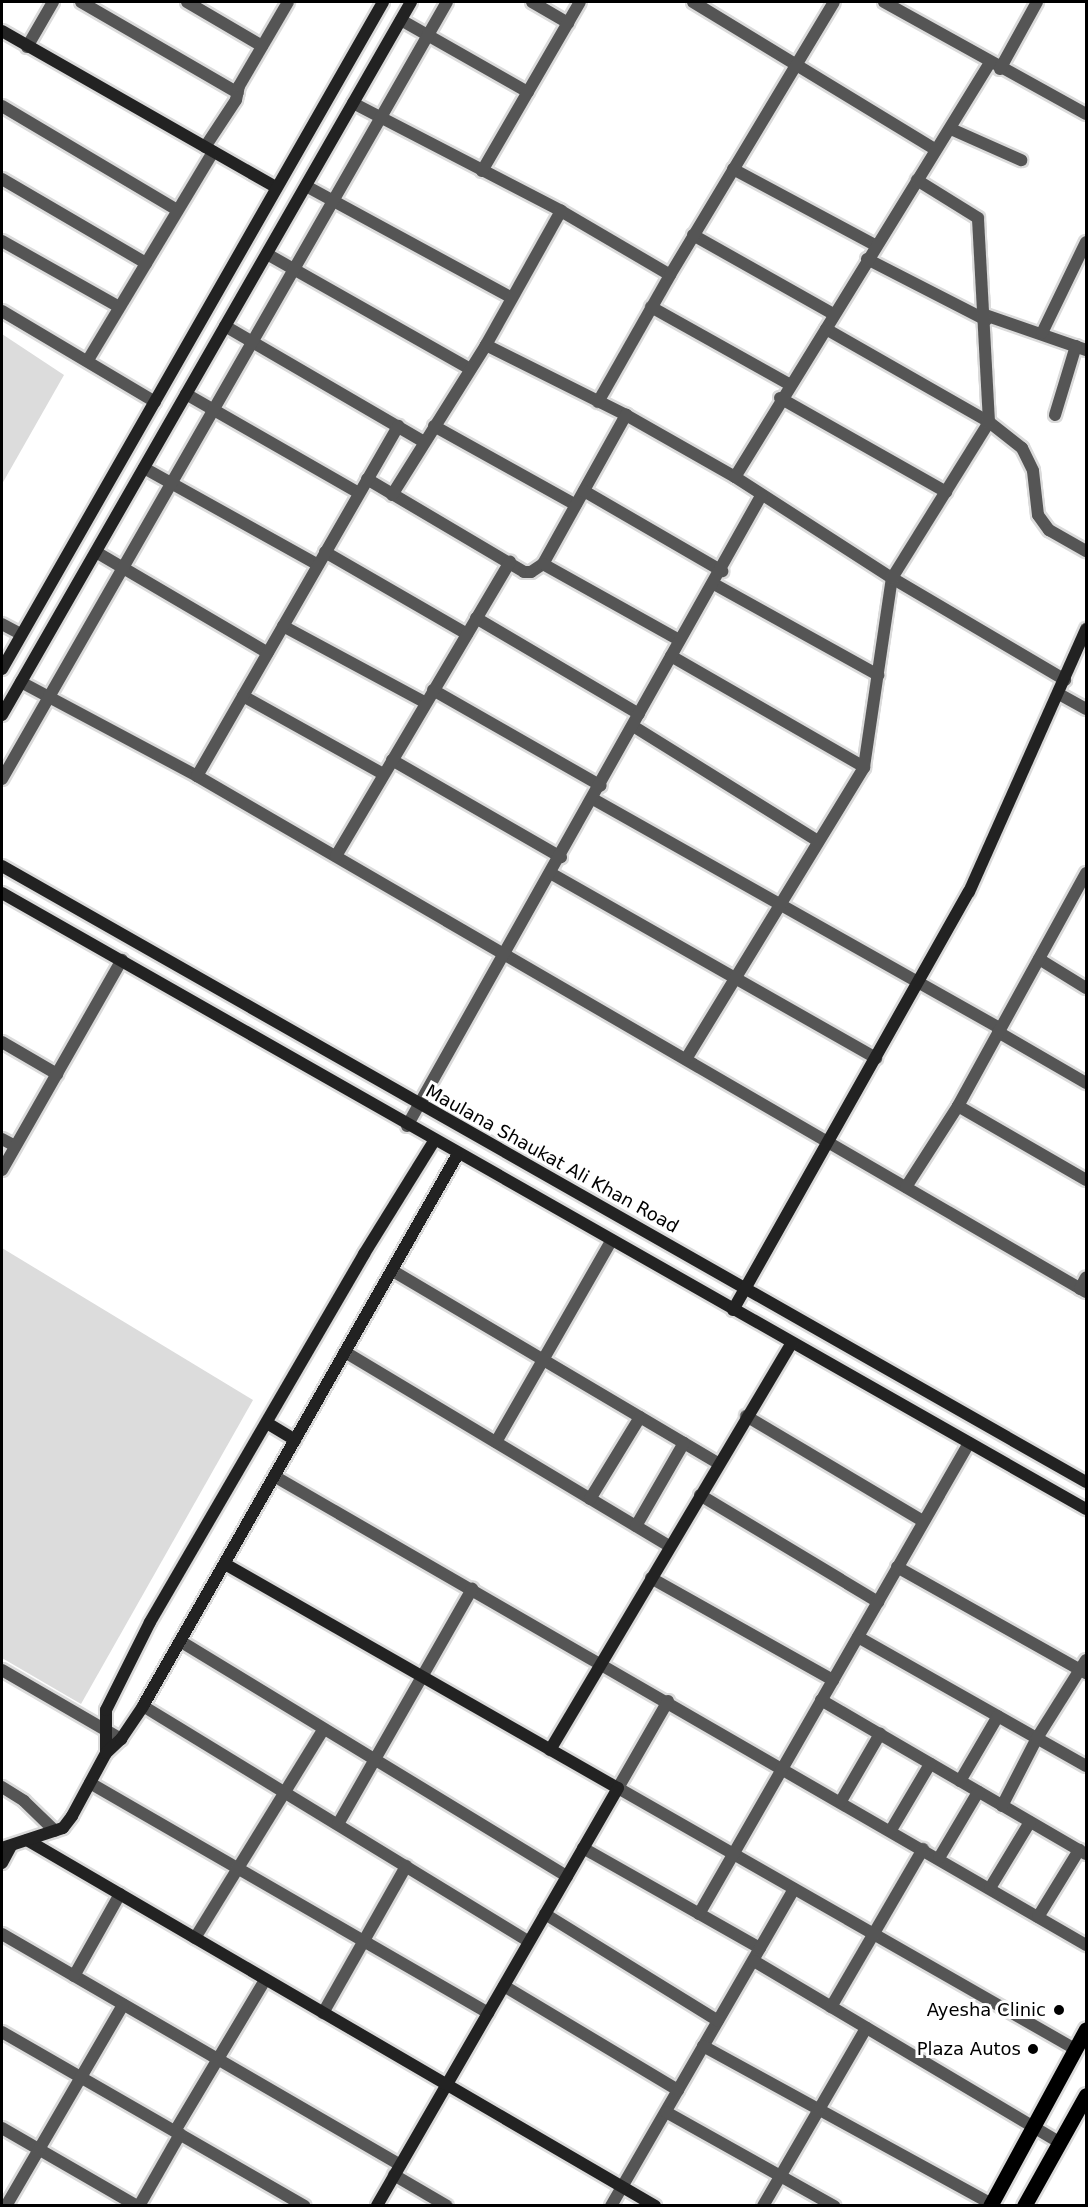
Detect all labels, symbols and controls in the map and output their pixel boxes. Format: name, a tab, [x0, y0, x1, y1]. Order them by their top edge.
street label: Maulana Shaukat Ali Khan Road	[422, 1080, 682, 1238]
place label: Ayesha Clinic	[927, 1999, 1046, 2021]
marker: Ayesha Clinic	[1050, 2001, 1068, 2019]
place label: Plaza Autos	[917, 2038, 1021, 2060]
marker: Plaza Autos	[1026, 2042, 1040, 2056]

